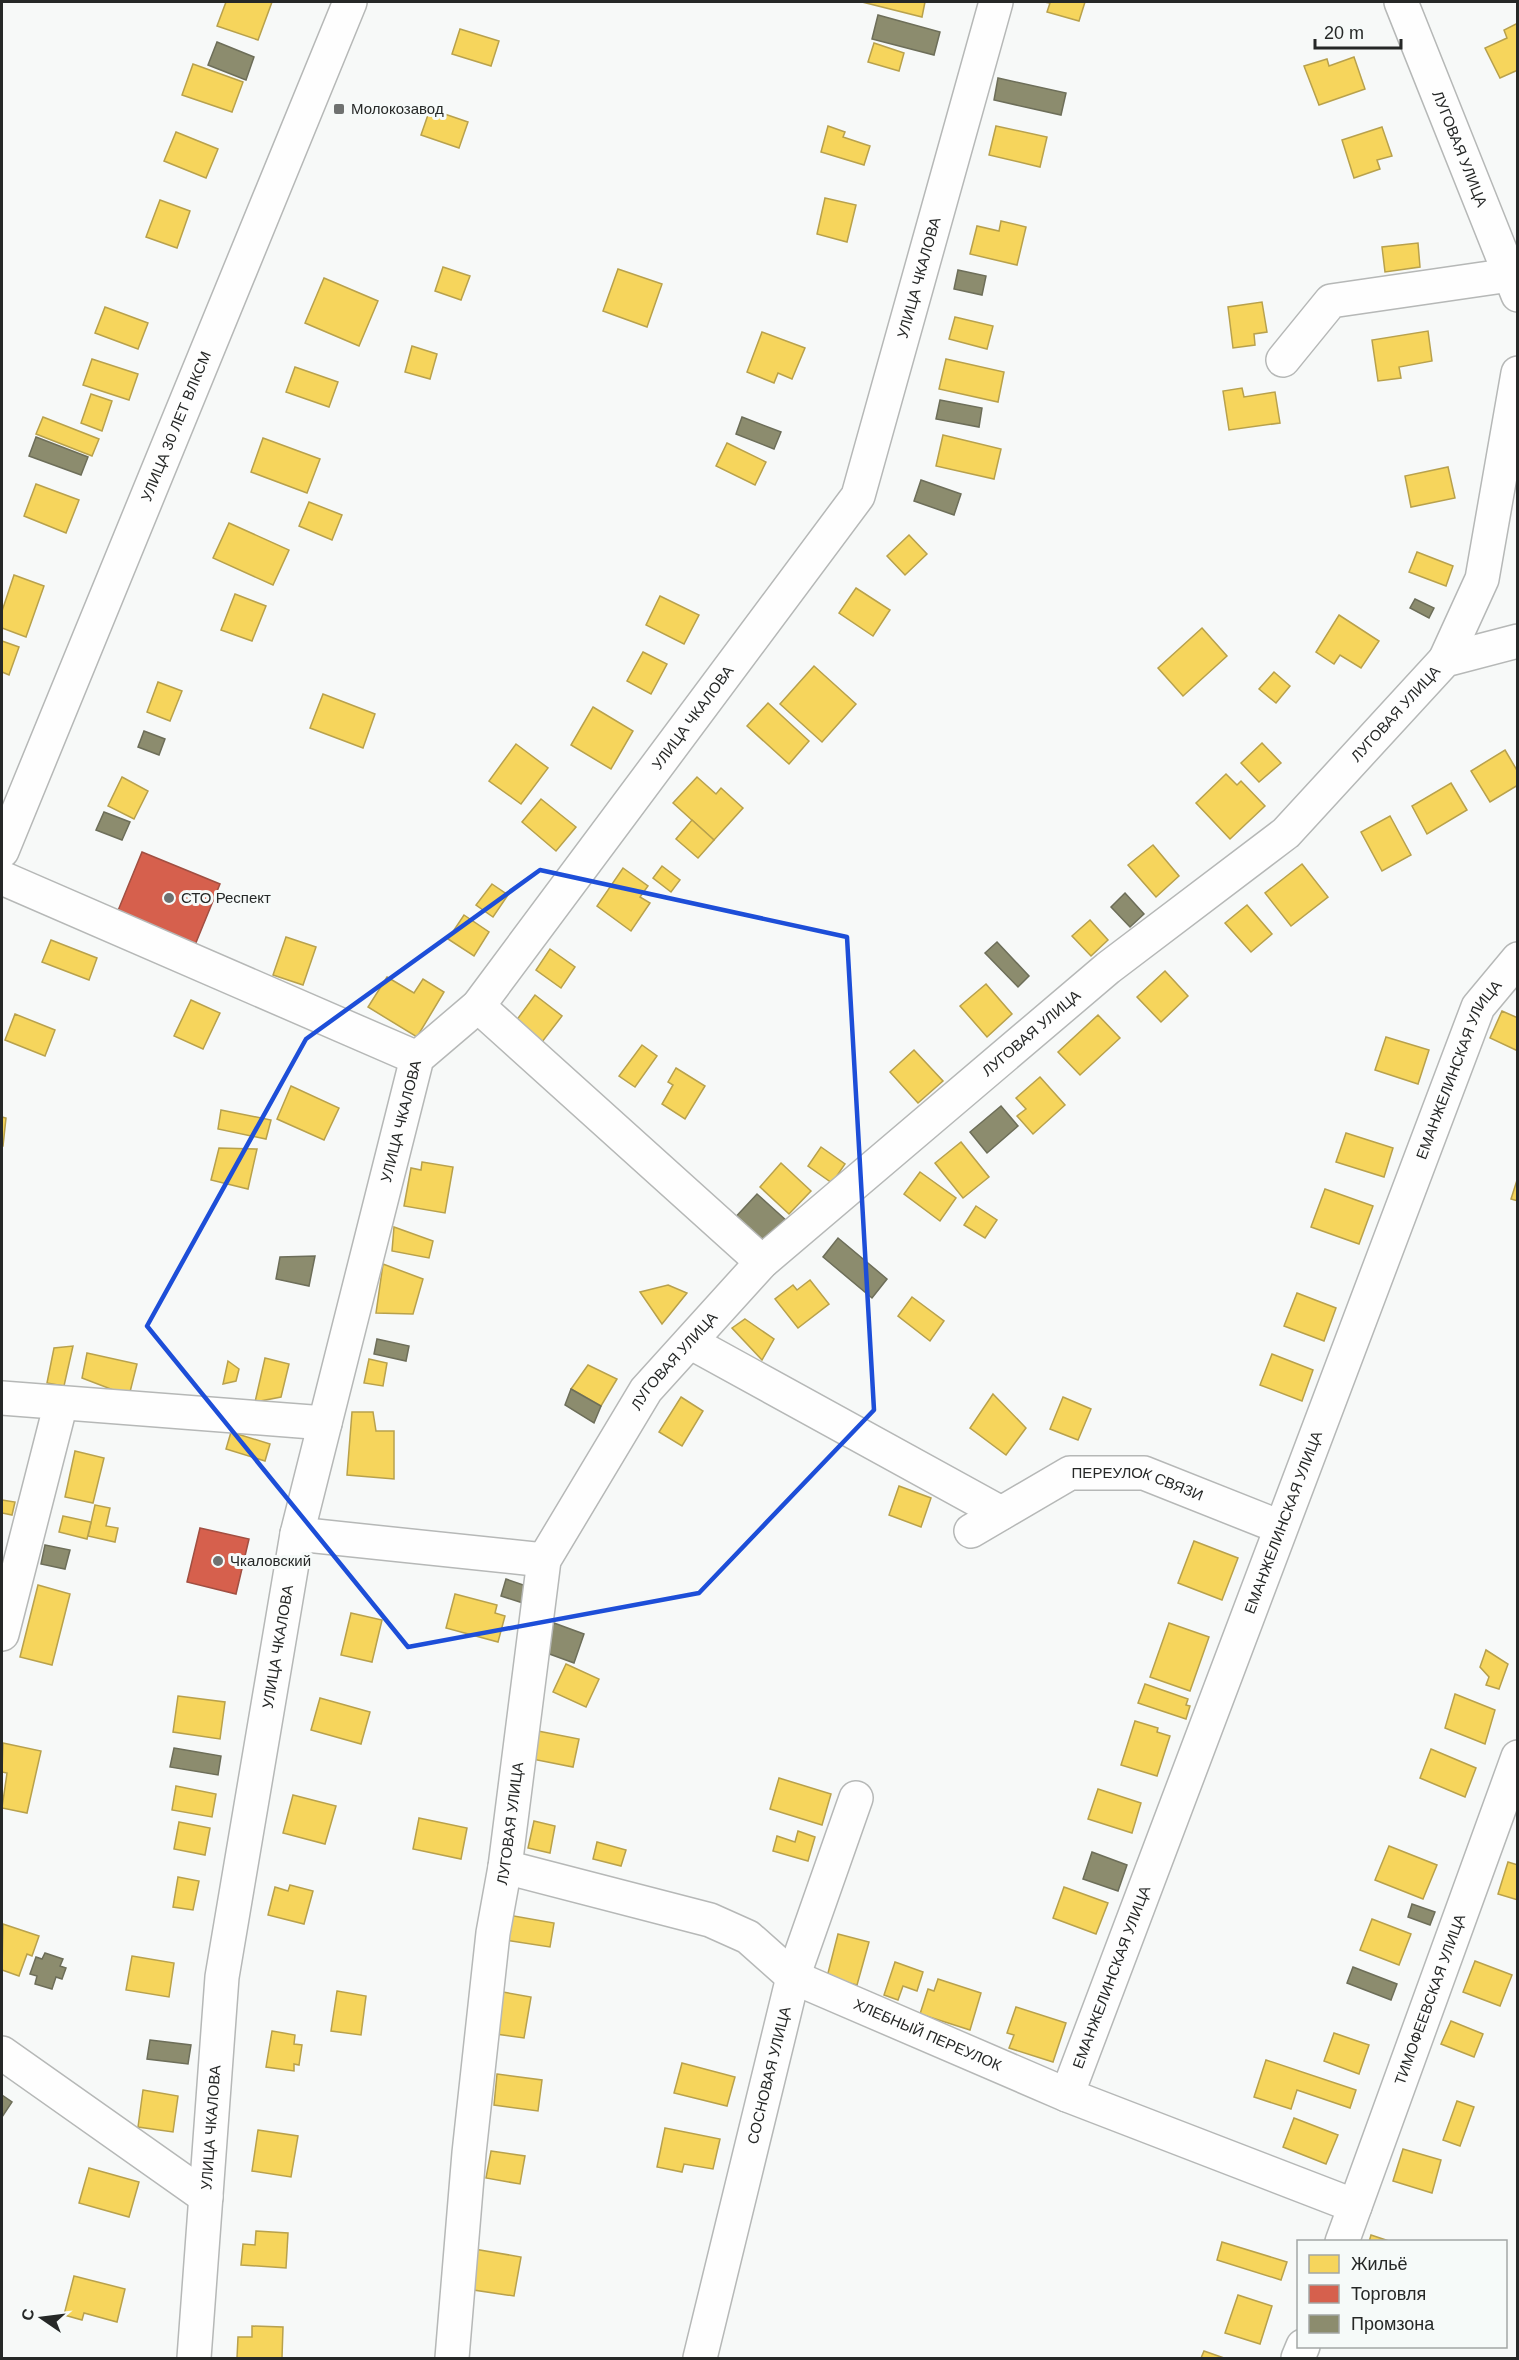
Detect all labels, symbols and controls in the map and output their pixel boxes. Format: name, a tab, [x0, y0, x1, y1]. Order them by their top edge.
scale bar	[1315, 12, 1400, 50]
text: 20 m	[1324, 23, 1364, 43]
street label: ЛУГОВАЯ УЛИЦА	[1429, 88, 1491, 209]
place label: Молокозавод	[351, 100, 444, 117]
marker: Молокозавод	[332, 102, 346, 116]
street label: УЛИЦА ЧКАЛОВА	[893, 215, 944, 340]
street label: УЛИЦА 30 ЛЕТ ВЛКСМ	[137, 349, 214, 504]
street label: УЛИЦА ЧКАЛОВА	[648, 662, 737, 773]
street label: ЛУГОВАЯ УЛИЦА	[1347, 662, 1443, 765]
place label: СТО Респект	[181, 889, 271, 906]
marker: СТО Респект	[162, 891, 176, 905]
street label: ЕМАНЖЕЛИНСКАЯ УЛИЦА	[1412, 977, 1505, 1161]
street label: ЛУГОВАЯ УЛИЦА	[978, 986, 1084, 1079]
street label: УЛИЦА ЧКАЛОВА	[377, 1058, 424, 1184]
street label: ЛУГОВАЯ УЛИЦА	[627, 1308, 720, 1413]
street label: ЕМАНЖЕЛИНСКАЯ УЛИЦА	[1241, 1429, 1325, 1616]
street label: ПЕРЕУЛОК СВЯЗИ	[1072, 1464, 1206, 1504]
place label: Чкаловский	[230, 1552, 311, 1569]
marker: Чкаловский	[211, 1554, 225, 1568]
street label: УЛИЦА ЧКАЛОВА	[259, 1584, 296, 1710]
street label: ЛУГОВАЯ УЛИЦА	[493, 1761, 526, 1886]
street label: ЕМАНЖЕЛИНСКАЯ УЛИЦА	[1069, 1883, 1153, 2071]
street label: ТИМОФЕЕВСКАЯ УЛИЦА	[1391, 1912, 1468, 2087]
street label: ХЛЕБНЫЙ ПЕРЕУЛОК	[851, 1995, 1004, 2074]
street label: СОСНОВАЯ УЛИЦА	[744, 2005, 793, 2146]
street label: УЛИЦА ЧКАЛОВА	[197, 2065, 223, 2191]
legend	[1297, 2240, 1507, 2348]
text: Жильё	[1351, 2254, 1408, 2274]
text: Торговля	[1351, 2284, 1426, 2304]
north arrow	[12, 2288, 72, 2348]
text: С	[18, 2306, 38, 2322]
text: Промзона	[1351, 2314, 1435, 2334]

